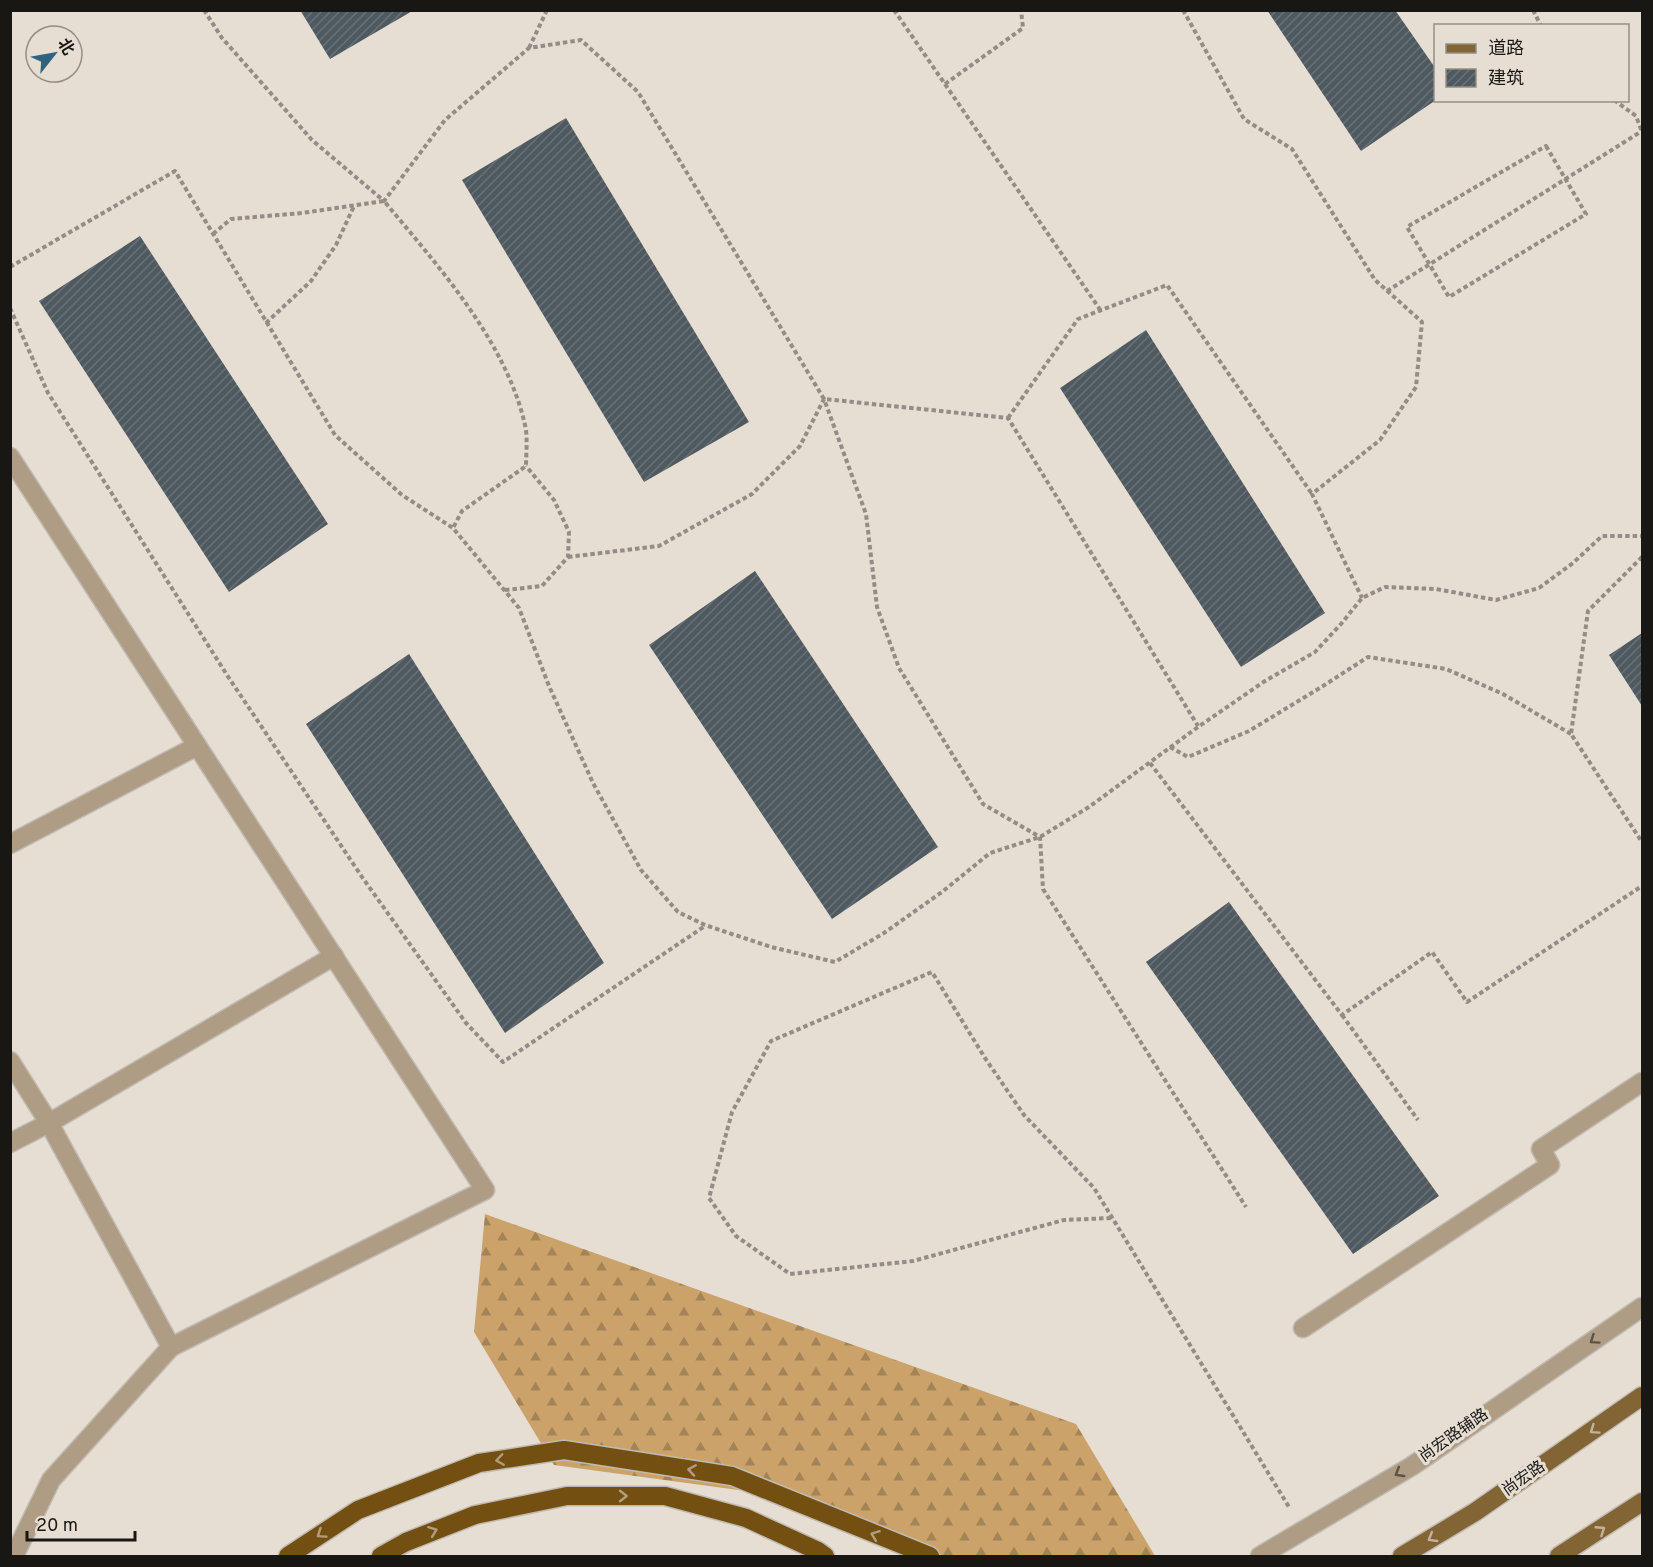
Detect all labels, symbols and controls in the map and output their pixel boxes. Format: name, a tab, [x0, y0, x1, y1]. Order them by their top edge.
north arrow	[24, 24, 84, 84]
legend	[1434, 24, 1629, 102]
text: 北	[52, 35, 78, 59]
text: 道路	[1488, 38, 1524, 61]
text: 建筑	[1488, 68, 1524, 91]
one-way arrow	[1590, 1333, 1601, 1344]
street label: 尚宏路辅路	[1415, 1405, 1493, 1467]
one-way arrow	[1590, 1423, 1601, 1434]
one-way arrow	[495, 1453, 504, 1465]
street label: 尚宏路	[1499, 1457, 1549, 1501]
one-way arrow	[688, 1465, 697, 1477]
one-way arrow	[1395, 1466, 1405, 1478]
one-way arrow	[619, 1490, 628, 1502]
scale bar	[27, 1504, 135, 1542]
text: 20 m	[36, 1515, 78, 1538]
one-way arrow	[1595, 1525, 1605, 1537]
one-way arrow	[427, 1526, 438, 1538]
one-way arrow	[317, 1527, 328, 1538]
one-way arrow	[871, 1530, 882, 1542]
one-way arrow	[1428, 1531, 1438, 1542]

